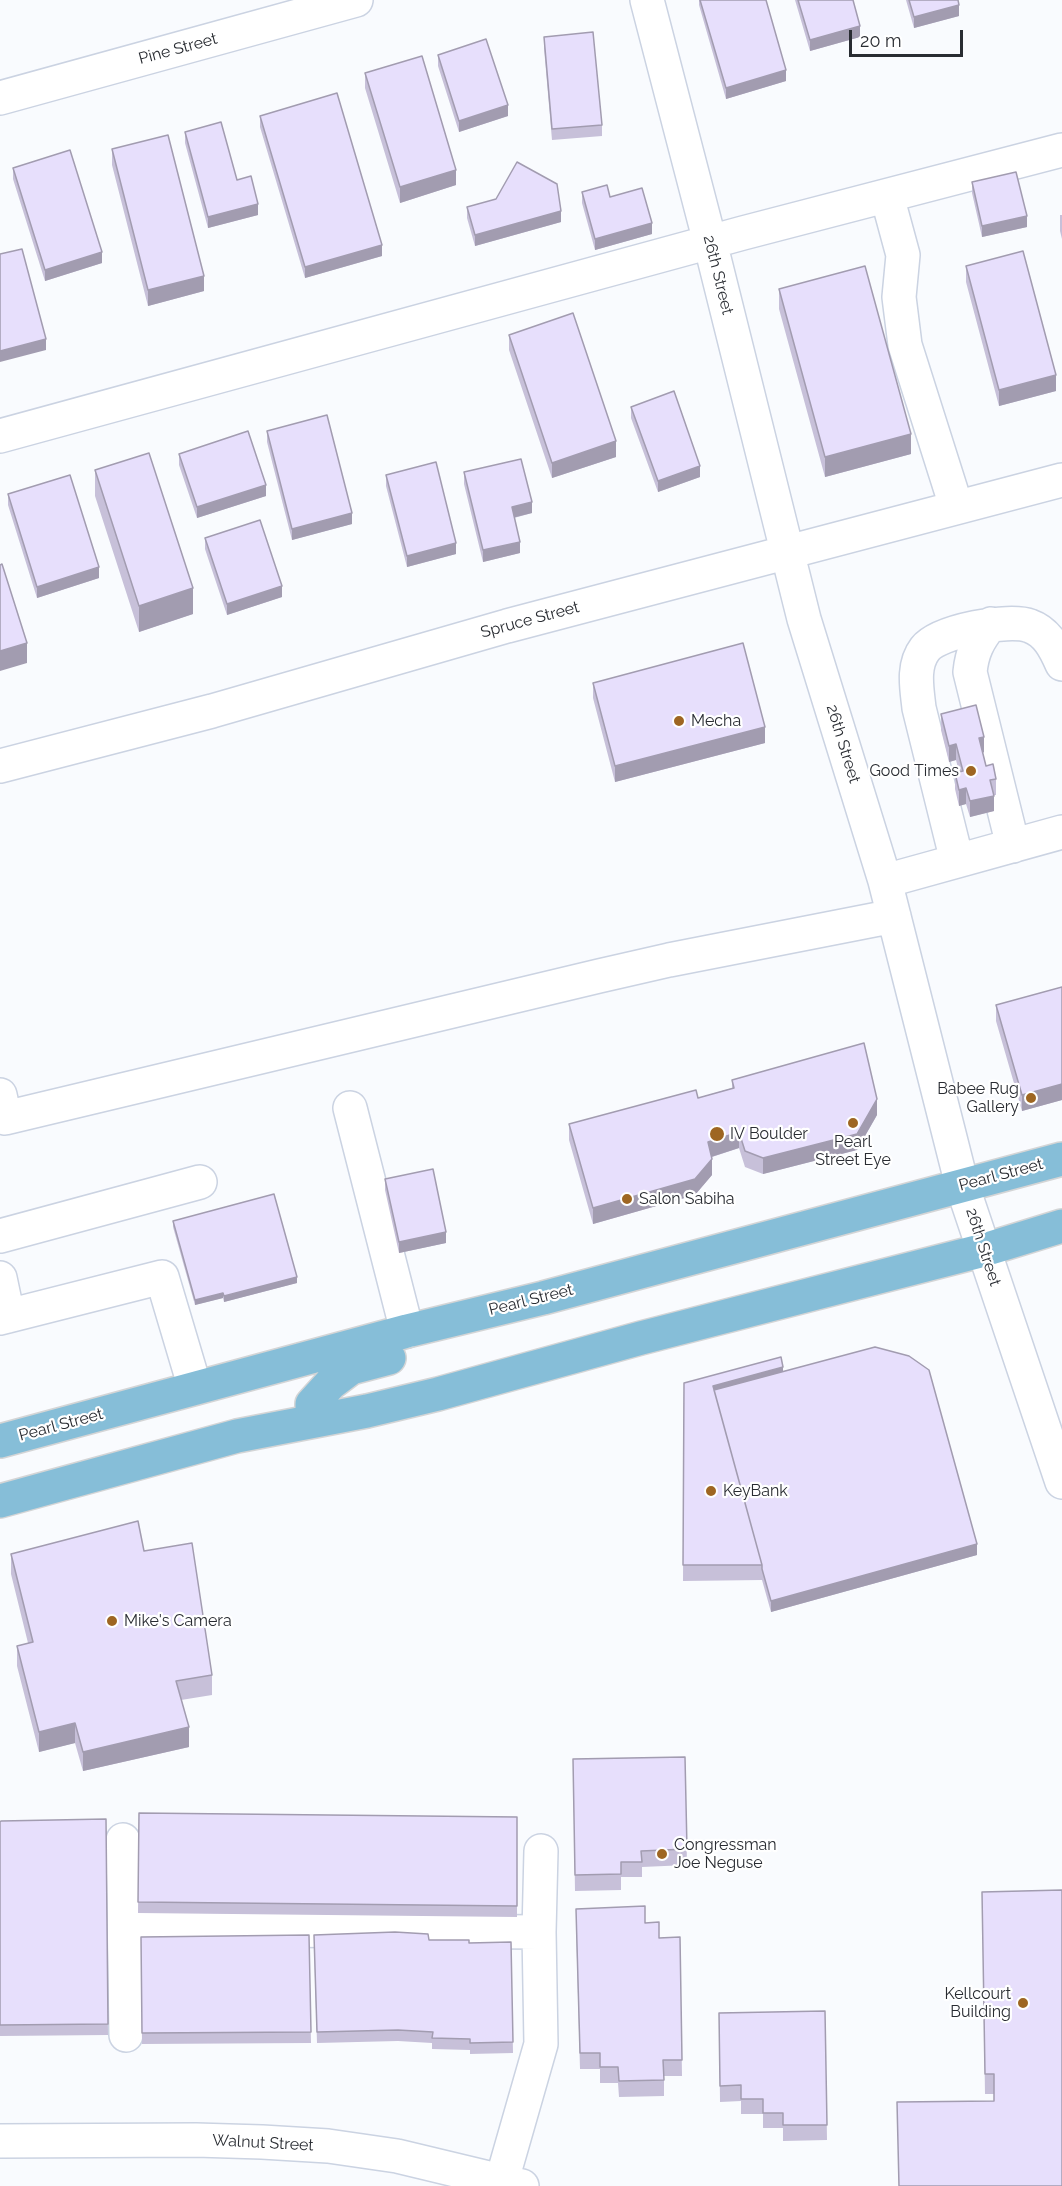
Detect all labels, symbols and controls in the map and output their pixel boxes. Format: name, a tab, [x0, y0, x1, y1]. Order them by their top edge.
scale bar	[852, 18, 966, 56]
street label: Pine Street	[137, 29, 219, 69]
text: 20 m	[860, 30, 902, 51]
street label: 26th Street	[699, 233, 737, 317]
street label: Spruce Street	[479, 598, 581, 642]
street label: 26th Street	[822, 702, 864, 786]
place label: Mecha	[691, 711, 741, 731]
marker: Mecha	[672, 714, 686, 728]
place label: Good Times	[869, 761, 959, 781]
marker: Good Times	[964, 764, 978, 778]
place label: Babee Rug Gallery	[937, 1079, 1019, 1117]
marker: Babee Rug Gallery	[1024, 1091, 1038, 1105]
marker: Pearl Street Eye	[846, 1116, 860, 1130]
place label: IV Boulder	[730, 1124, 808, 1144]
marker: IV Boulder	[708, 1125, 726, 1143]
place label: Pearl Street Eye	[815, 1132, 891, 1170]
street label: Pearl Street	[957, 1155, 1045, 1195]
place label: Salon Sabiha	[639, 1189, 735, 1209]
marker: Salon Sabiha	[620, 1192, 634, 1206]
street label: 26th Street	[961, 1205, 1005, 1289]
street label: Pearl Street	[487, 1280, 575, 1320]
street label: Pearl Street	[17, 1405, 105, 1445]
place label: KeyBank	[723, 1481, 788, 1501]
marker: KeyBank	[704, 1484, 718, 1498]
place label: Mike's Camera	[124, 1611, 232, 1631]
marker: Mike's Camera	[105, 1614, 119, 1628]
place label: Congressman Joe Neguse	[674, 1835, 777, 1873]
marker: Congressman Joe Neguse	[655, 1847, 669, 1861]
place label: Kellcourt Building	[944, 1984, 1011, 2022]
marker: Kellcourt Building	[1016, 1996, 1030, 2010]
street label: Walnut Street	[212, 2131, 314, 2155]

